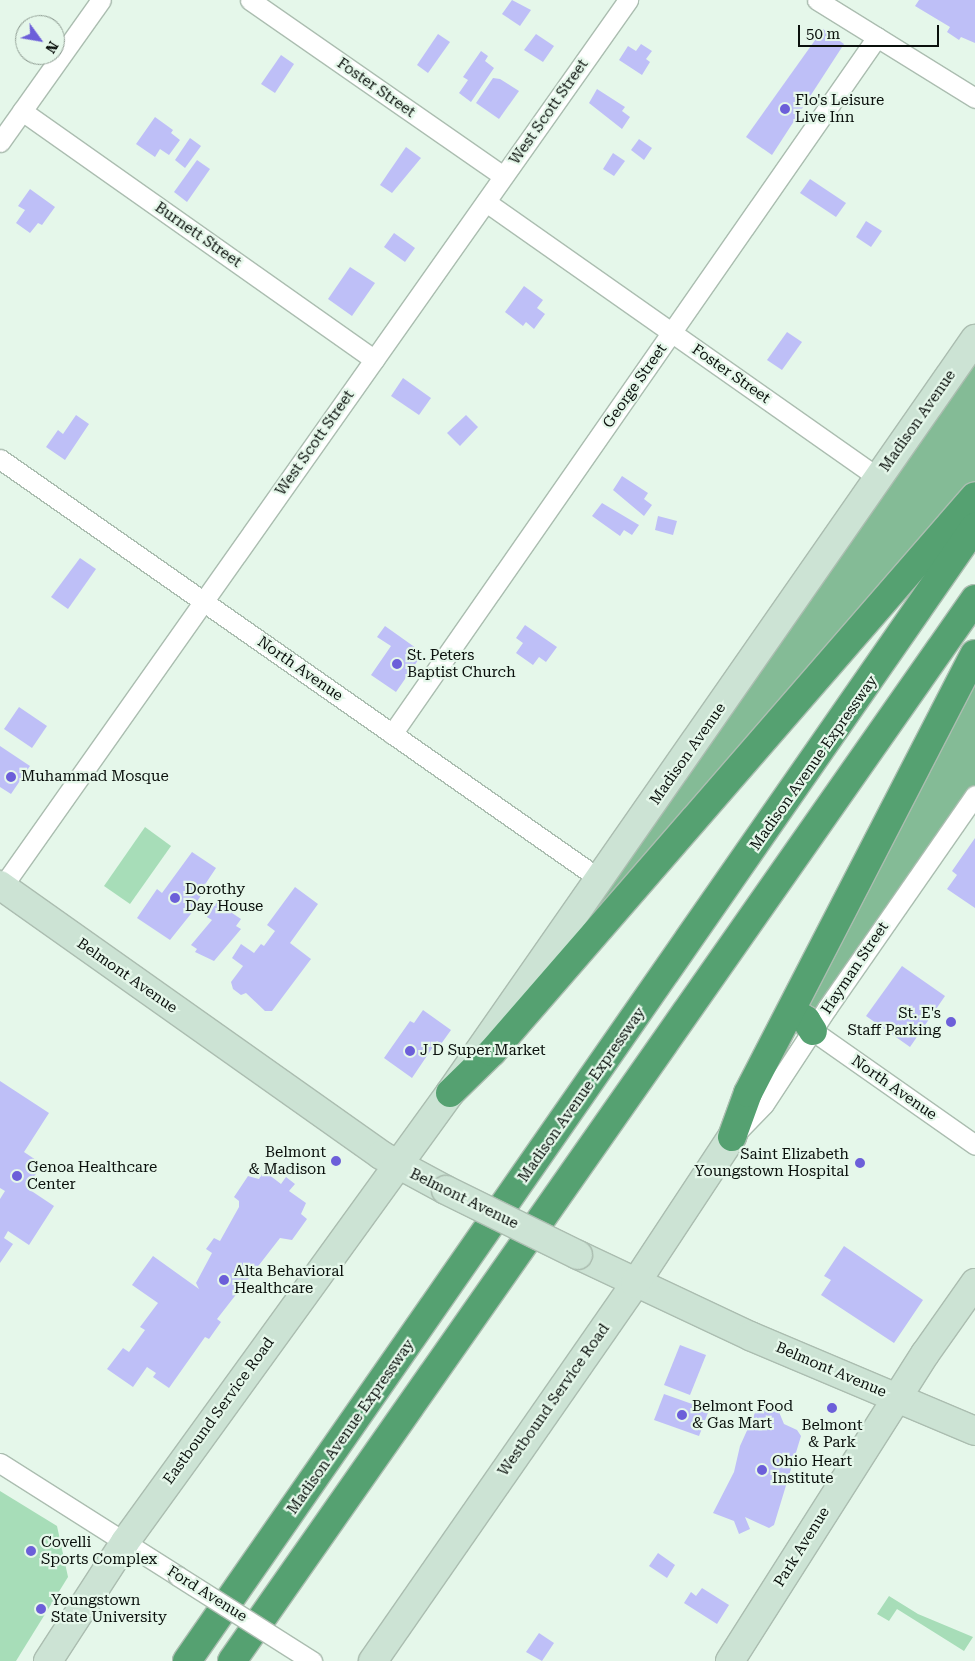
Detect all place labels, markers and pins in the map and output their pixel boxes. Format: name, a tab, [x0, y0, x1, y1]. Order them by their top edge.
place label: Flo's Leisure Live Inn	[795, 91, 884, 126]
marker: Flo's Leisure Live Inn	[779, 103, 791, 115]
place label: St. Peters Baptist Church	[407, 646, 516, 681]
marker: St. Peters Baptist Church	[391, 658, 403, 670]
place label: Muhammad Mosque	[21, 768, 169, 786]
marker: Muhammad Mosque	[5, 771, 17, 783]
place label: Dorothy Day House	[185, 880, 263, 915]
marker: Dorothy Day House	[169, 892, 181, 904]
place label: St. E's Staff Parking	[847, 1004, 941, 1039]
marker: St. E's Staff Parking	[945, 1016, 957, 1028]
place label: J D Super Market	[420, 1042, 546, 1060]
marker: J D Super Market	[404, 1045, 416, 1057]
place label: Belmont & Madison	[249, 1143, 326, 1178]
place label: Saint Elizabeth Youngstown Hospital	[694, 1145, 849, 1180]
marker: Belmont & Madison	[330, 1155, 342, 1167]
marker: Saint Elizabeth Youngstown Hospital	[853, 1156, 867, 1170]
place label: Genoa Healthcare Center	[27, 1158, 157, 1193]
marker: Genoa Healthcare Center	[11, 1170, 23, 1182]
place label: Alta Behavioral Healthcare	[234, 1262, 344, 1297]
marker: Alta Behavioral Healthcare	[218, 1274, 230, 1286]
place label: Belmont Food & Gas Mart	[692, 1397, 793, 1432]
marker: Belmont & Park	[826, 1402, 838, 1414]
marker: Belmont Food & Gas Mart	[676, 1409, 688, 1421]
place label: Belmont & Park	[802, 1416, 862, 1451]
place label: Ohio Heart Institute	[772, 1452, 852, 1487]
marker: Ohio Heart Institute	[756, 1464, 768, 1476]
place label: Covelli Sports Complex	[41, 1533, 157, 1568]
marker: Covelli Sports Complex	[25, 1545, 37, 1557]
place label: Youngstown State University	[51, 1591, 167, 1626]
marker: Youngstown State University	[35, 1603, 47, 1615]

